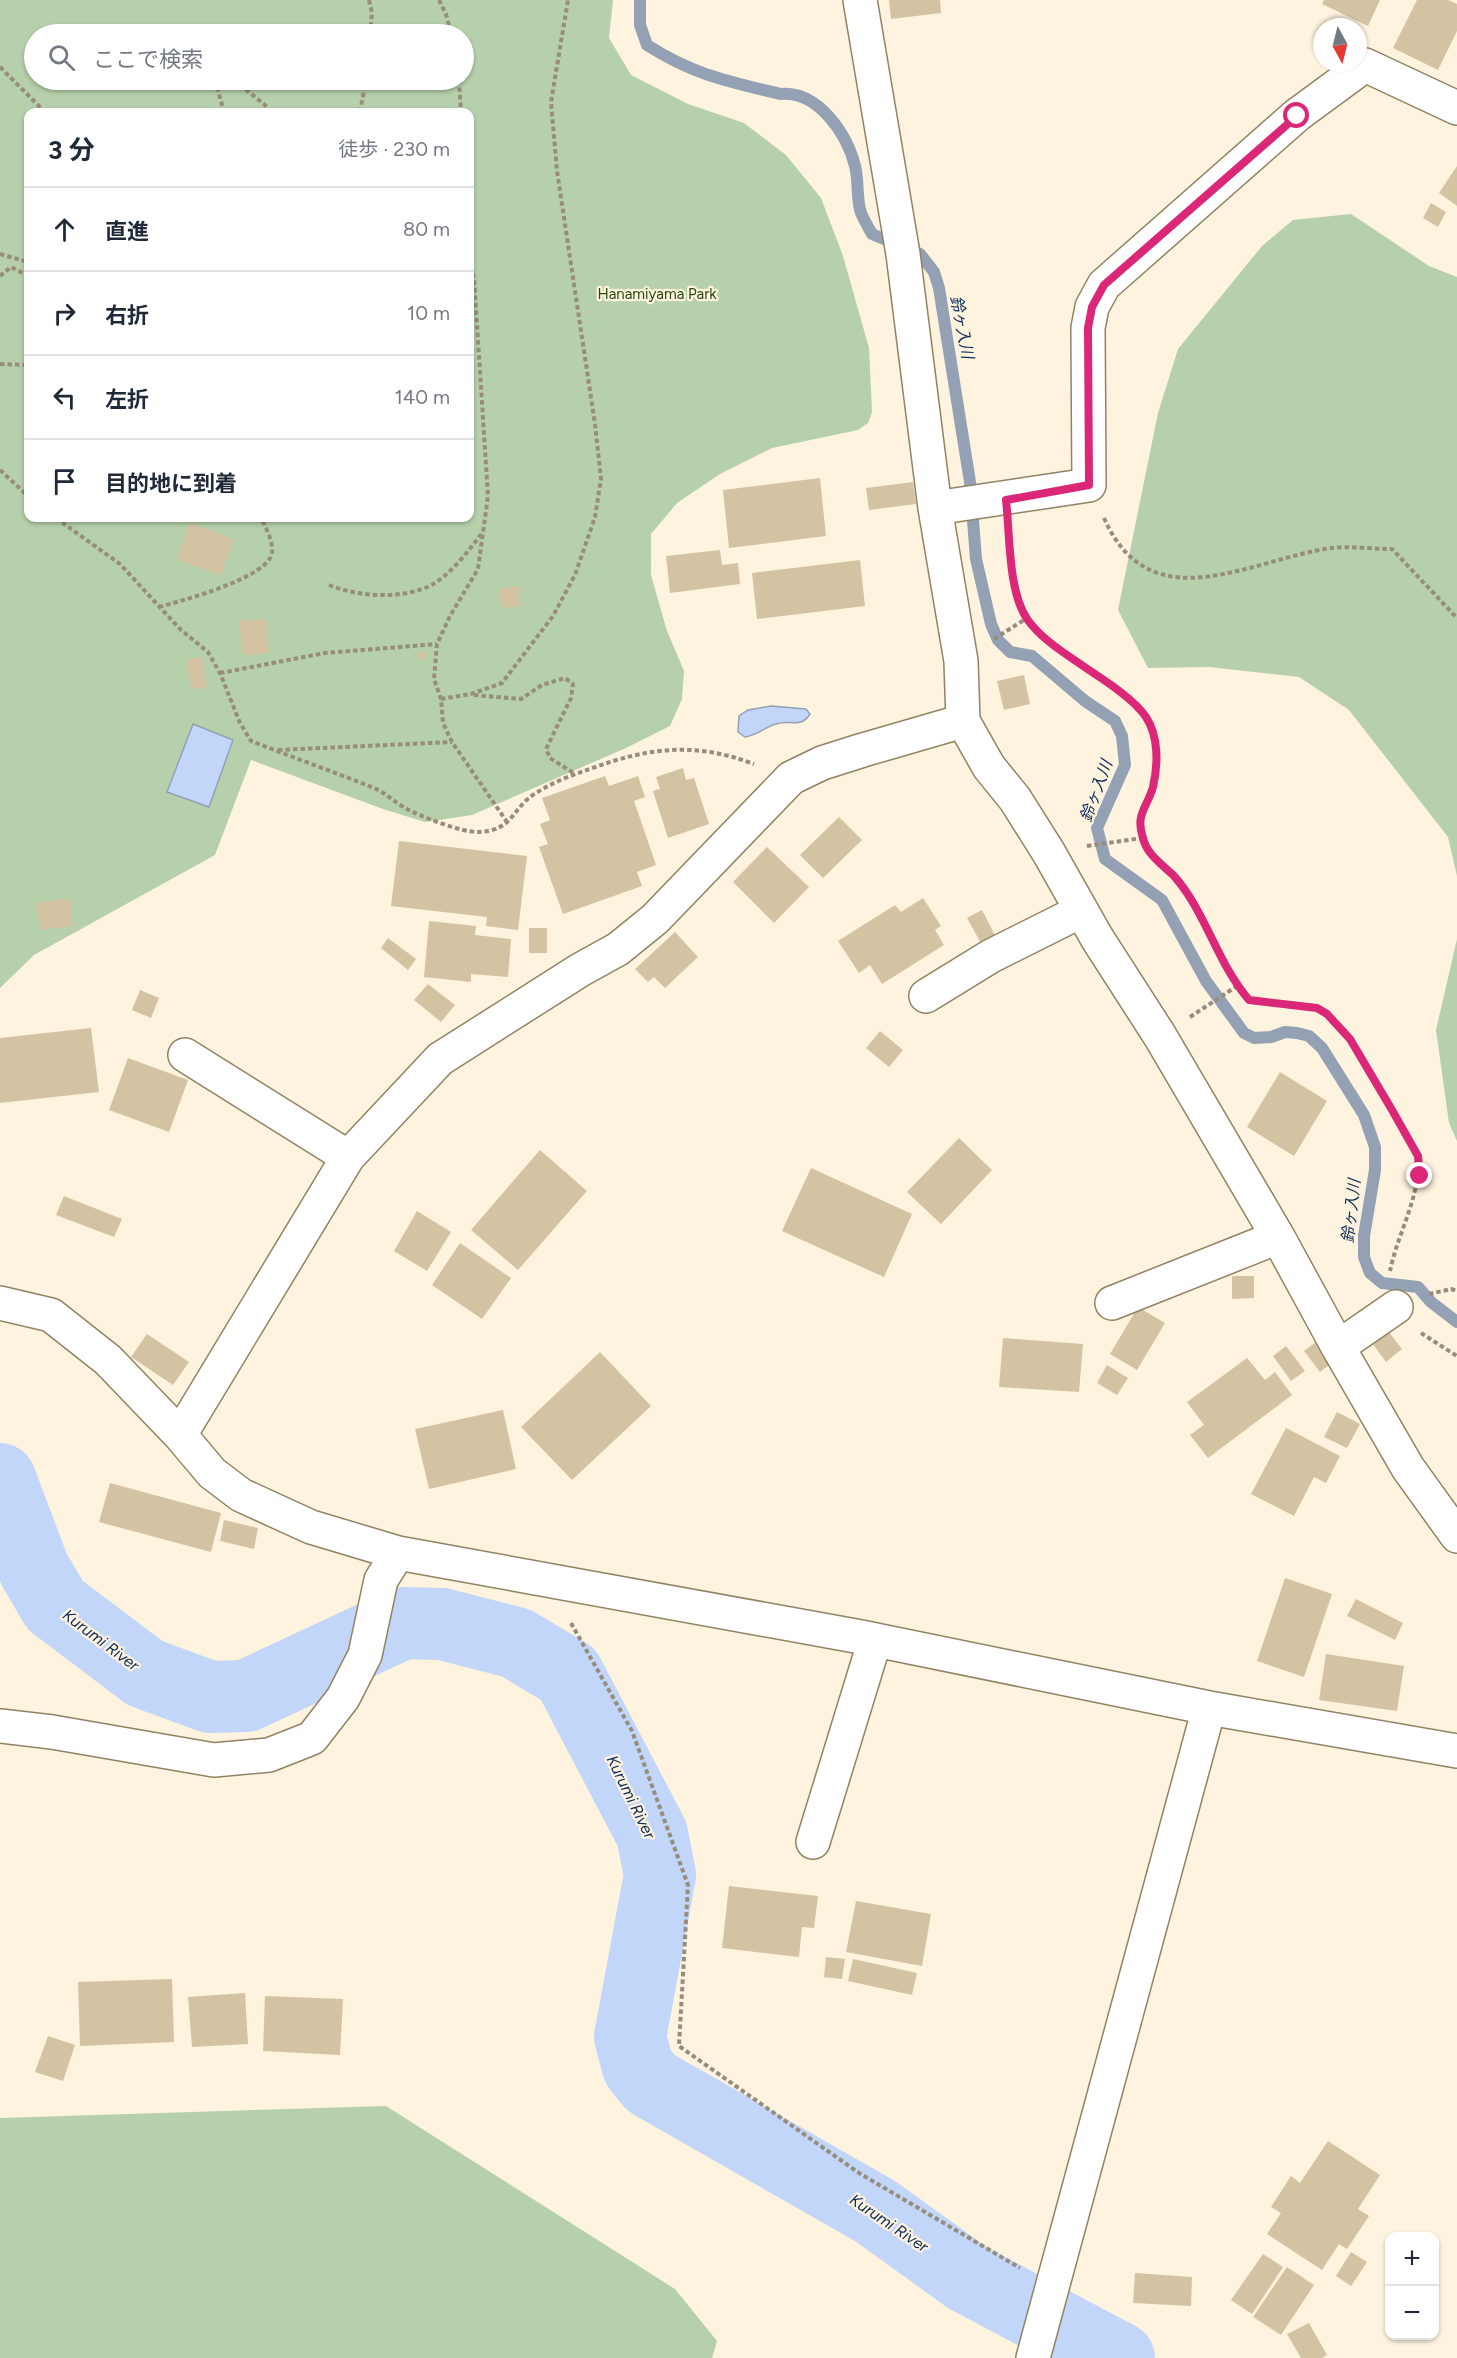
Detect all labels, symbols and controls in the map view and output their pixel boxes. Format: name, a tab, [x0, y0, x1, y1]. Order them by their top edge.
north arrow	[1313, 18, 1367, 72]
search box	[24, 24, 474, 90]
icon: search	[45, 41, 78, 74]
text: ここで検索	[93, 46, 203, 73]
route start	[1283, 102, 1309, 128]
text: 3 分	[48, 134, 95, 166]
text: 徒歩 · 230 m	[338, 137, 450, 161]
icon: ahead	[48, 213, 81, 246]
text: 80 m	[403, 217, 450, 241]
text: 直進	[105, 218, 149, 245]
park label: Hanamiyama Park	[597, 285, 717, 303]
water label: 鈴ヶ入川	[947, 294, 978, 362]
icon: right	[48, 297, 81, 330]
text: 10 m	[407, 301, 450, 325]
text: 右折	[105, 302, 149, 329]
icon: left	[48, 381, 81, 414]
text: 140 m	[395, 385, 450, 409]
text: 左折	[105, 386, 149, 413]
icon: arrive	[48, 465, 81, 498]
text: 目的地に到着	[105, 470, 237, 497]
water label: 鈴ヶ入川	[1076, 756, 1117, 824]
route end	[1406, 1162, 1432, 1188]
water label: 鈴ヶ入川	[1338, 1176, 1364, 1244]
water label: Kurumi River	[59, 1605, 143, 1675]
water label: Kurumi River	[603, 1752, 660, 1842]
water label: Kurumi River	[846, 2190, 932, 2256]
map controls	[1385, 2232, 1439, 2340]
button: +	[1385, 2232, 1439, 2286]
button: −	[1385, 2286, 1439, 2340]

